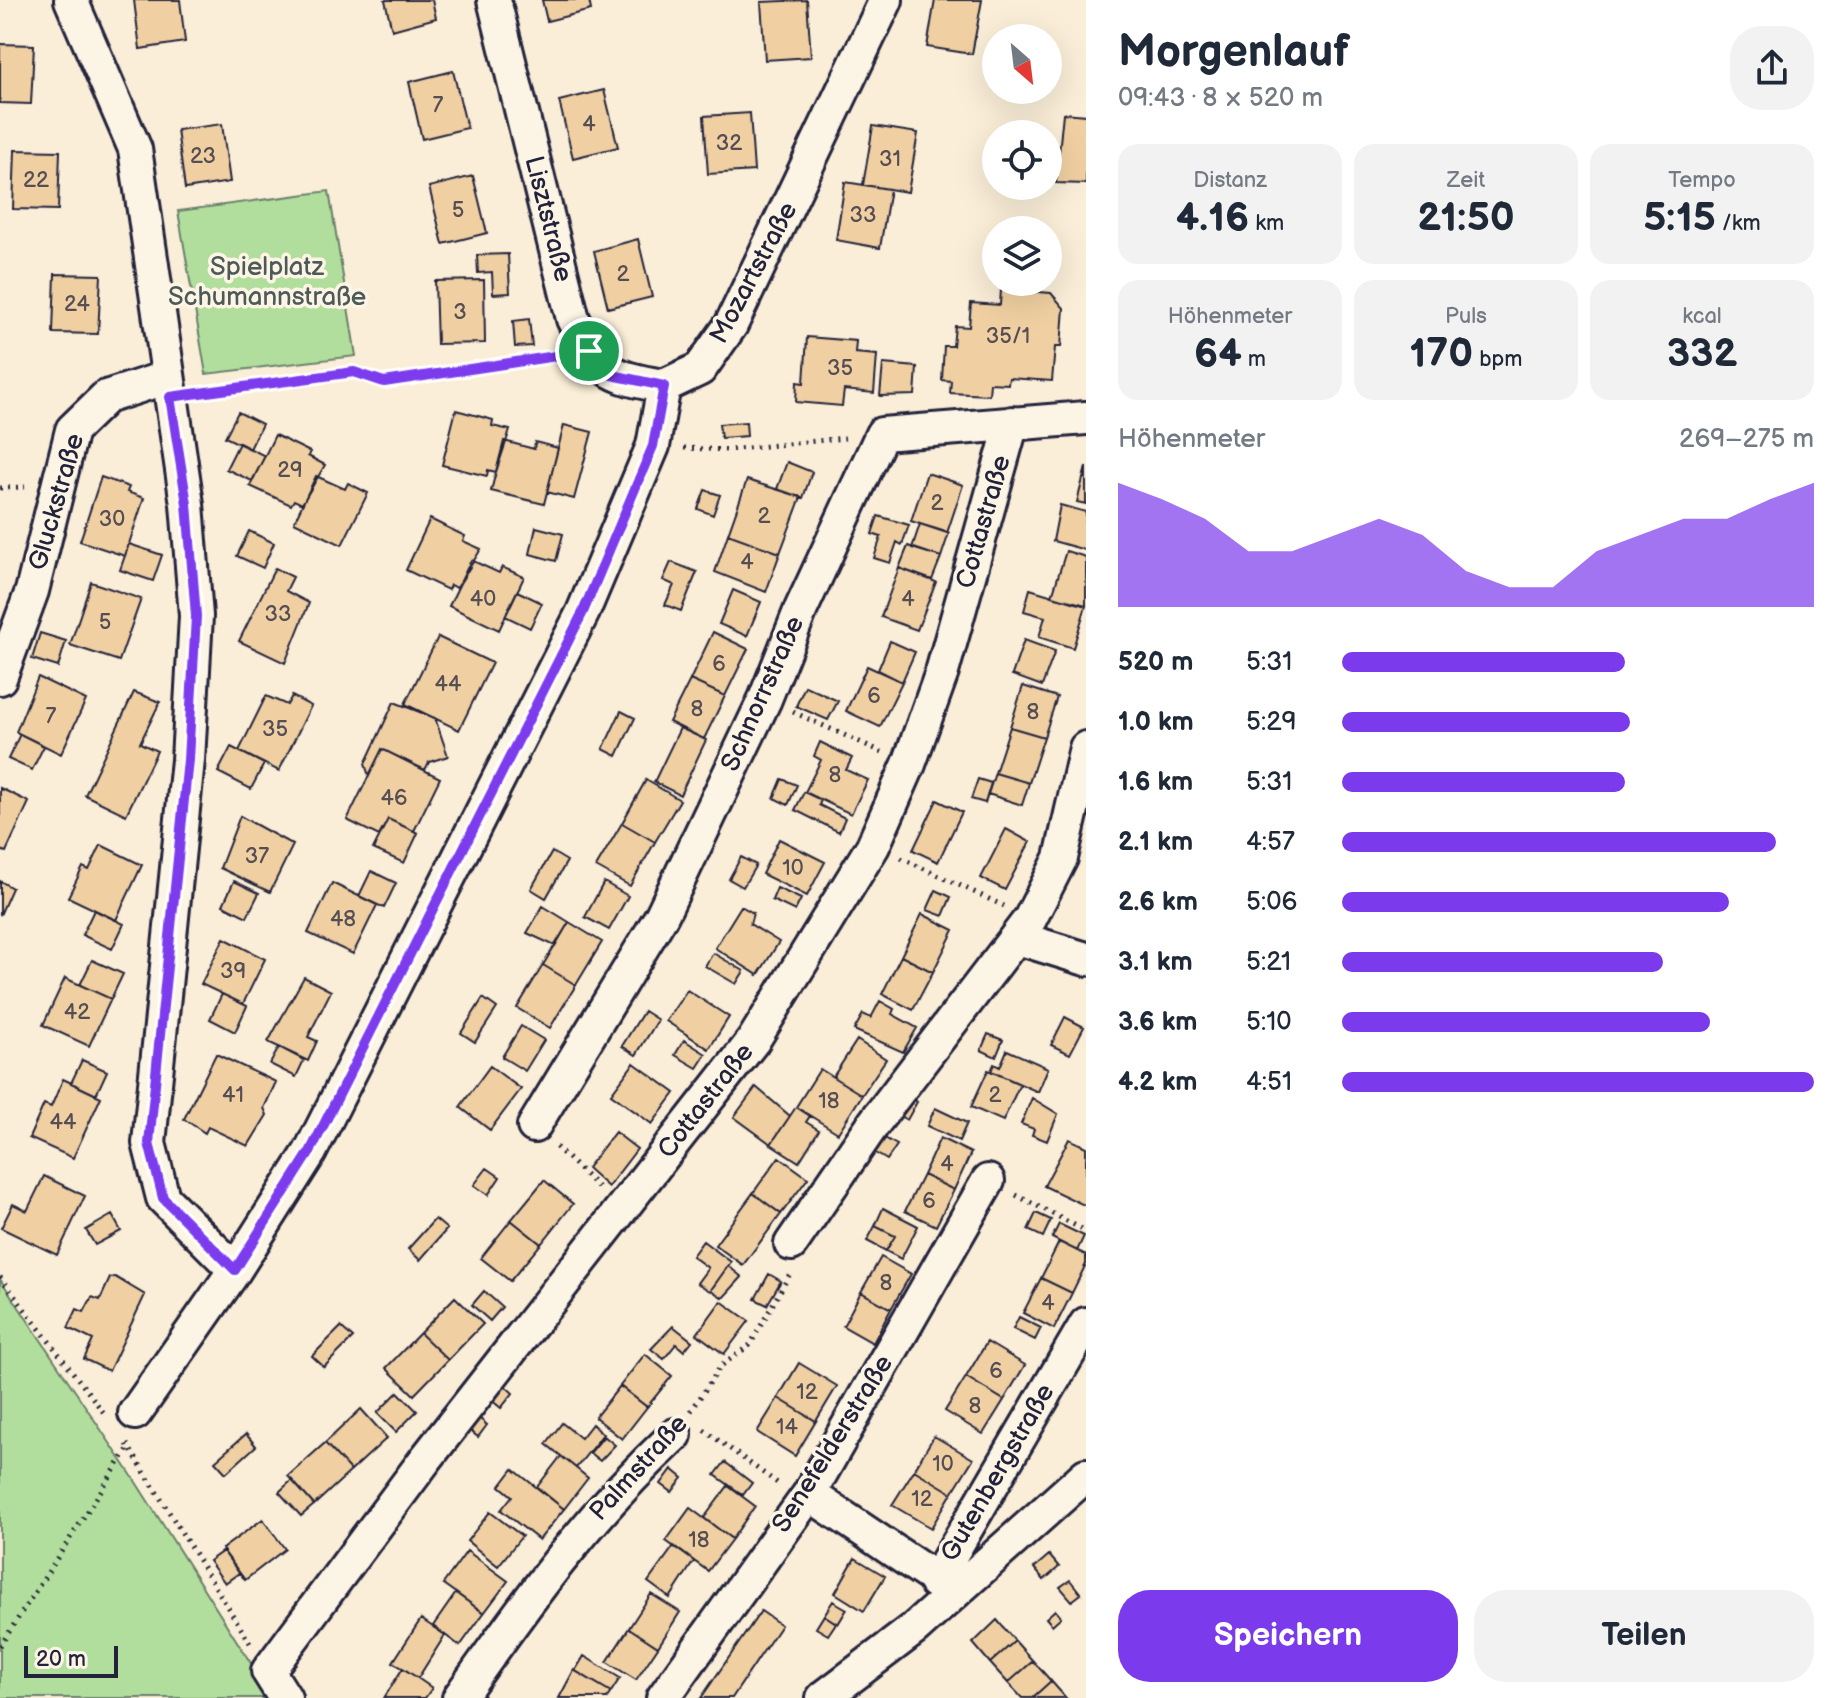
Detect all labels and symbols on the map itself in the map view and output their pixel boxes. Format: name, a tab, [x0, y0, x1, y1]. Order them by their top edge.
north arrow	[982, 24, 1062, 104]
house number: 7	[433, 92, 444, 119]
house number: 4	[582, 111, 596, 138]
house number: 32	[716, 130, 742, 157]
house number: 23	[190, 143, 216, 170]
house number: 31	[879, 146, 901, 173]
street label: Lisztstraße	[517, 153, 579, 285]
house number: 22	[23, 167, 49, 194]
house number: 5	[452, 197, 464, 224]
street label: Mozartstraße	[704, 197, 804, 349]
house number: 33	[849, 202, 877, 229]
park label: Spielplatz Schumannstraße	[168, 252, 366, 313]
house number: 2	[617, 261, 630, 288]
house number: 24	[64, 291, 91, 318]
house number: 3	[453, 299, 467, 326]
pin	[555, 317, 623, 385]
house number: 35/1	[986, 323, 1030, 350]
house number: 35	[827, 355, 853, 382]
street label: Gluckstraße	[23, 430, 91, 574]
street label: Cottastraße	[950, 452, 1018, 592]
house number: 29	[277, 457, 303, 484]
house number: 2	[931, 490, 944, 517]
house number: 2	[758, 503, 771, 530]
house number: 30	[99, 506, 125, 533]
house number: 4	[740, 549, 754, 576]
house number: 40	[470, 586, 496, 613]
house number: 4	[901, 586, 915, 613]
house number: 33	[264, 601, 292, 628]
house number: 5	[99, 609, 111, 636]
street label: Schnorrstraße	[715, 612, 811, 776]
house number: 6	[712, 651, 726, 678]
house number: 44	[435, 671, 462, 698]
house number: 6	[867, 683, 881, 710]
house number: 8	[691, 696, 703, 723]
house number: 8	[1027, 699, 1039, 726]
house number: 7	[46, 703, 57, 730]
house number: 35	[262, 716, 288, 743]
house number: 8	[829, 762, 841, 789]
house number: 46	[381, 785, 407, 812]
house number: 37	[245, 843, 269, 870]
house number: 10	[782, 855, 804, 882]
house number: 48	[330, 906, 356, 933]
house number: 39	[220, 958, 246, 985]
house number: 42	[64, 999, 90, 1026]
street label: Cottastraße	[652, 1037, 760, 1165]
house number: 41	[222, 1082, 244, 1109]
house number: 2	[989, 1082, 1002, 1109]
house number: 18	[818, 1088, 840, 1115]
house number: 44	[50, 1109, 77, 1136]
house number: 4	[940, 1151, 954, 1178]
house number: 6	[922, 1188, 936, 1215]
house number: 8	[880, 1270, 892, 1297]
house number: 4	[1041, 1290, 1055, 1317]
street label: Senefelderstraße	[766, 1350, 900, 1538]
house number: 6	[989, 1358, 1003, 1385]
house number: 12	[796, 1379, 818, 1406]
street label: Gutenbergstraße	[935, 1379, 1061, 1567]
house number: 8	[969, 1393, 981, 1420]
street label: Palmstraße	[583, 1409, 695, 1527]
house number: 14	[776, 1414, 799, 1441]
house number: 10	[932, 1451, 954, 1478]
house number: 12	[911, 1486, 933, 1513]
house number: 18	[688, 1527, 710, 1554]
scale bar	[24, 1642, 118, 1678]

